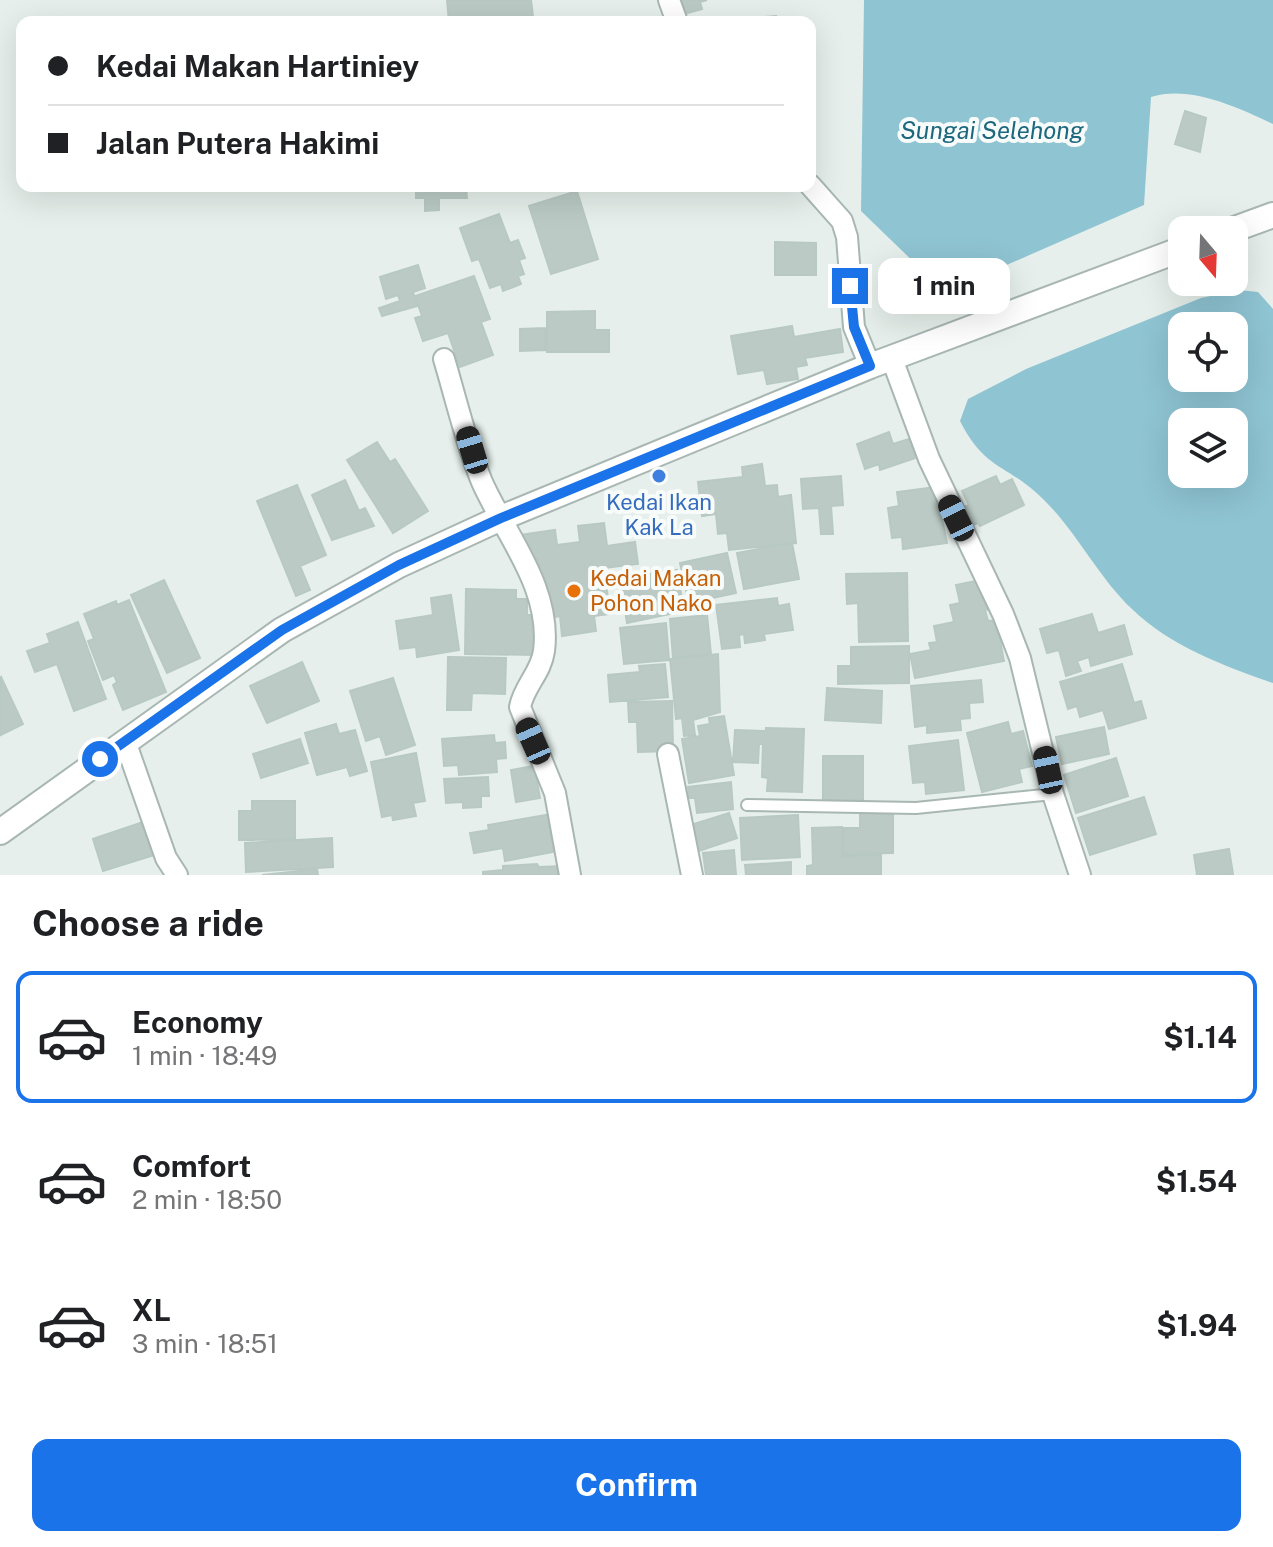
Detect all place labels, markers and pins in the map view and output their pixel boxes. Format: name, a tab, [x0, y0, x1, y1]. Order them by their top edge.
marker: Kedai Ikan Kak La	[650, 467, 668, 485]
place label: Kedai Ikan Kak La	[606, 489, 712, 540]
place label: Kedai Makan Pohon Nako	[590, 565, 721, 616]
marker: Kedai Makan Pohon Nako	[565, 582, 583, 600]

